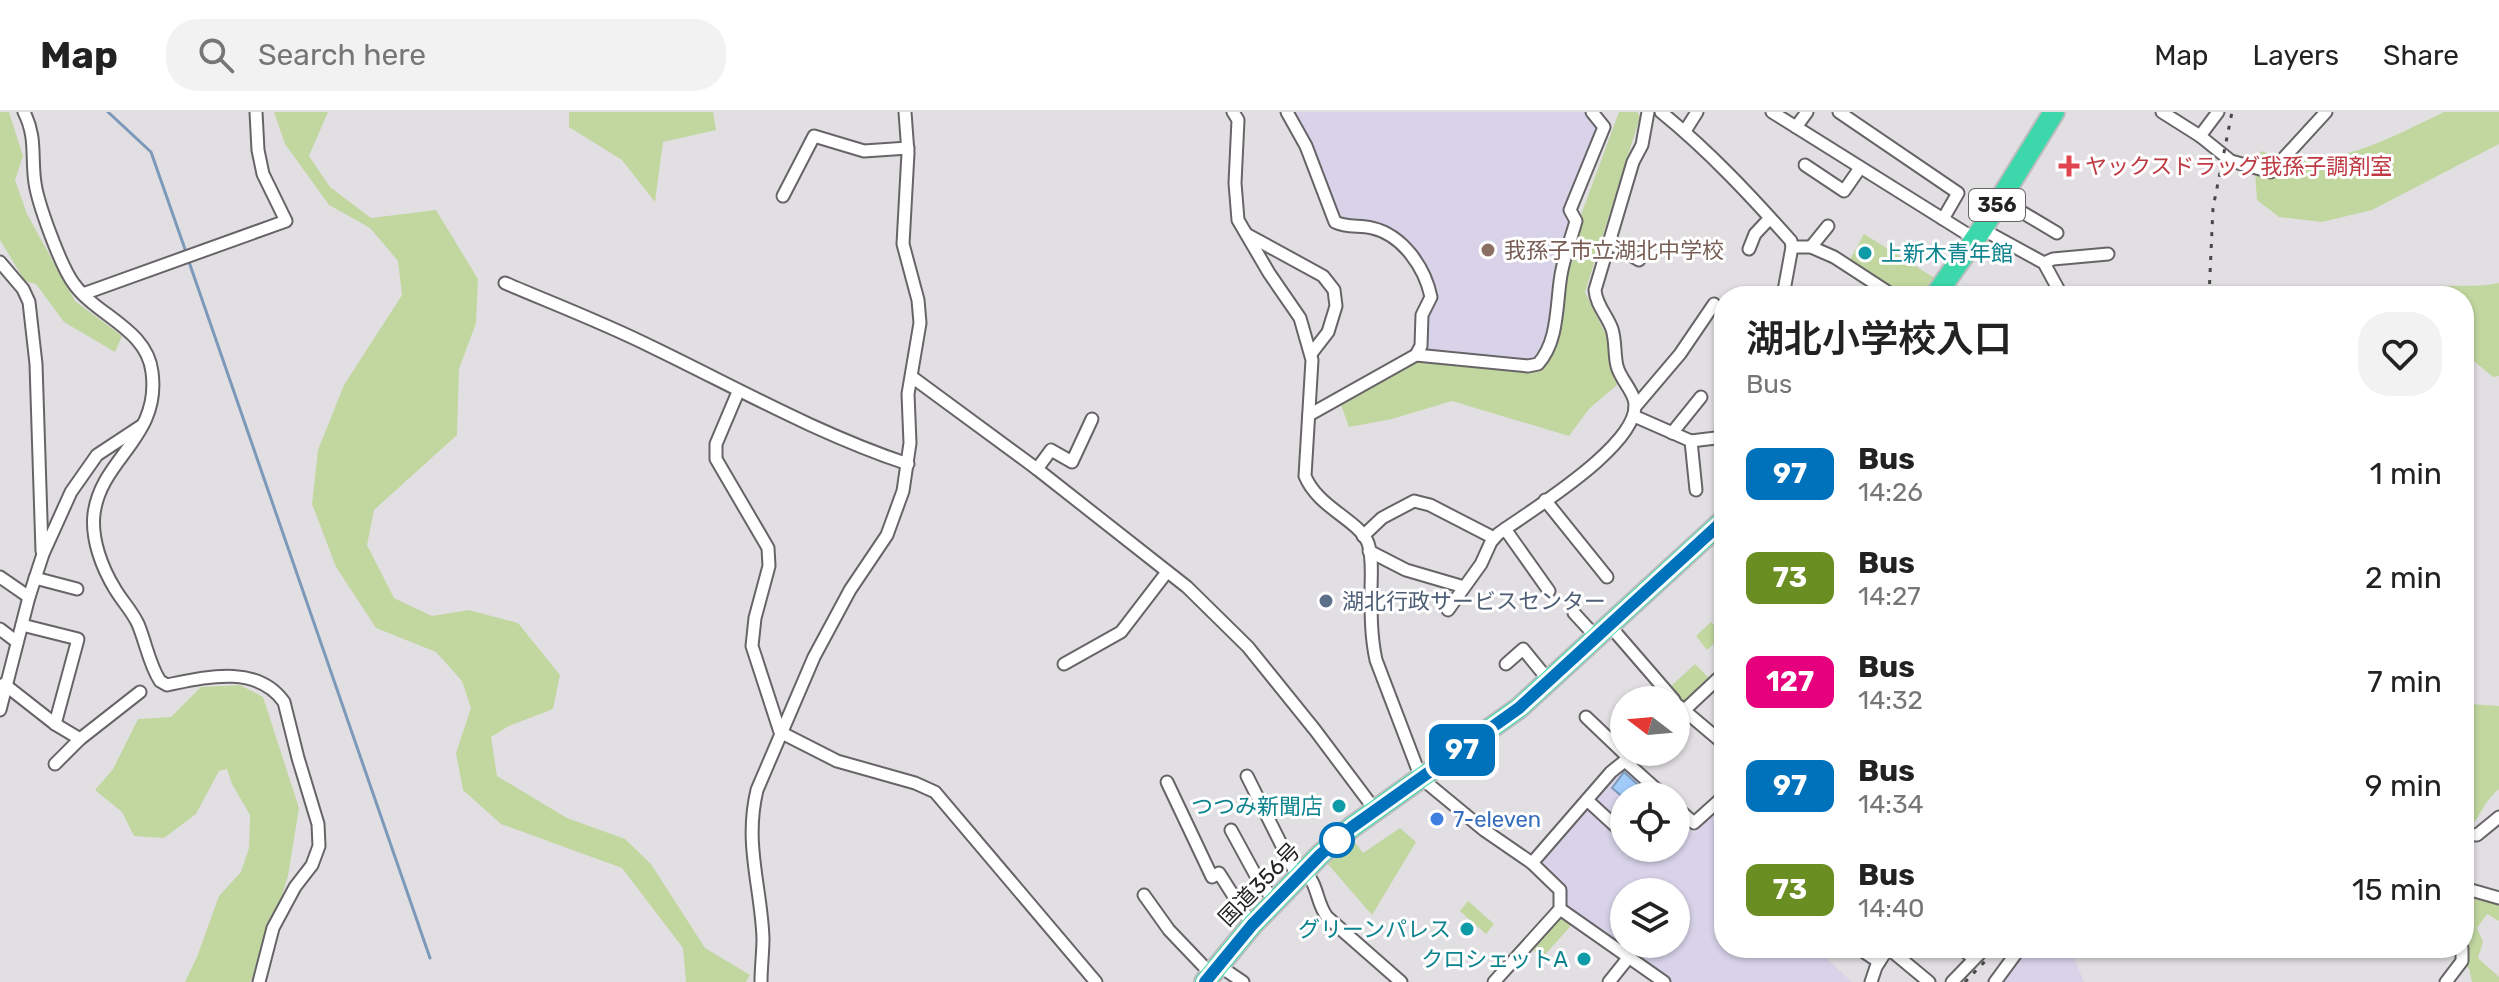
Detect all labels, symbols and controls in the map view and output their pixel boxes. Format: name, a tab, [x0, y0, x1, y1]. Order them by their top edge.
search box	[166, 19, 726, 91]
text: Map	[40, 32, 118, 78]
icon: search	[194, 33, 238, 77]
text: Search here	[258, 37, 426, 73]
text: Map	[2154, 39, 2209, 72]
text: Layers	[2253, 39, 2339, 72]
text: Share	[2383, 39, 2459, 72]
place label: ヤックスドラッグ我孫子調剤室	[2085, 153, 2392, 180]
marker: ヤックスドラッグ我孫子調剤室	[2060, 157, 2078, 175]
road number: 356	[1969, 189, 2025, 221]
place label: 我孫子市立湖北中学校	[1504, 237, 1724, 264]
place label: 上新木青年館	[1881, 240, 2013, 267]
marker: 我孫子市立湖北中学校	[1479, 241, 1497, 259]
marker: 上新木青年館	[1856, 244, 1874, 262]
button: heart	[2358, 312, 2442, 396]
text: 湖北小学校入口	[1746, 316, 2012, 362]
text: Bus	[1746, 369, 1792, 400]
text: Bus	[1858, 441, 1915, 477]
text: 1 min	[2370, 456, 2442, 492]
text: 97	[1773, 457, 1807, 490]
text: 14:26	[1858, 477, 1923, 508]
text: Bus	[1858, 545, 1915, 581]
text: 2 min	[2365, 560, 2442, 596]
text: 73	[1773, 561, 1807, 594]
text: 14:27	[1858, 581, 1921, 612]
place label: 湖北行政サービスセンター	[1342, 588, 1606, 615]
marker: 湖北行政サービスセンター	[1317, 592, 1335, 610]
text: Bus	[1858, 649, 1915, 685]
text: 7 min	[2367, 664, 2442, 700]
text: 127	[1766, 665, 1814, 698]
text: 14:32	[1858, 685, 1923, 716]
north arrow	[1610, 686, 1690, 766]
map controls	[1610, 686, 1690, 958]
line badge: 97	[1426, 724, 1498, 776]
text: 97	[1445, 733, 1479, 766]
text: Bus	[1858, 753, 1915, 789]
text: 9 min	[2365, 768, 2442, 804]
text: 97	[1773, 769, 1807, 802]
button: locate	[1610, 782, 1690, 862]
text: 14:34	[1858, 789, 1924, 820]
place label: つつみ新聞店	[1191, 793, 1323, 820]
marker: つつみ新聞店	[1330, 797, 1348, 815]
place label: 7-eleven	[1453, 806, 1541, 833]
marker: 7-eleven	[1428, 810, 1446, 828]
unlabelled marker	[1320, 823, 1354, 857]
street label: 国道356号	[1213, 837, 1306, 932]
text: Bus	[1858, 857, 1915, 893]
text: 15 min	[2352, 872, 2442, 908]
text: 73	[1773, 873, 1807, 906]
button: layers	[1610, 878, 1690, 958]
text: 14:40	[1858, 893, 1925, 924]
place label: グリーンパレス	[1298, 916, 1451, 943]
marker: グリーンパレス	[1458, 920, 1476, 938]
place label: クロシェットA	[1421, 946, 1568, 973]
marker: クロシェットA	[1575, 950, 1593, 968]

